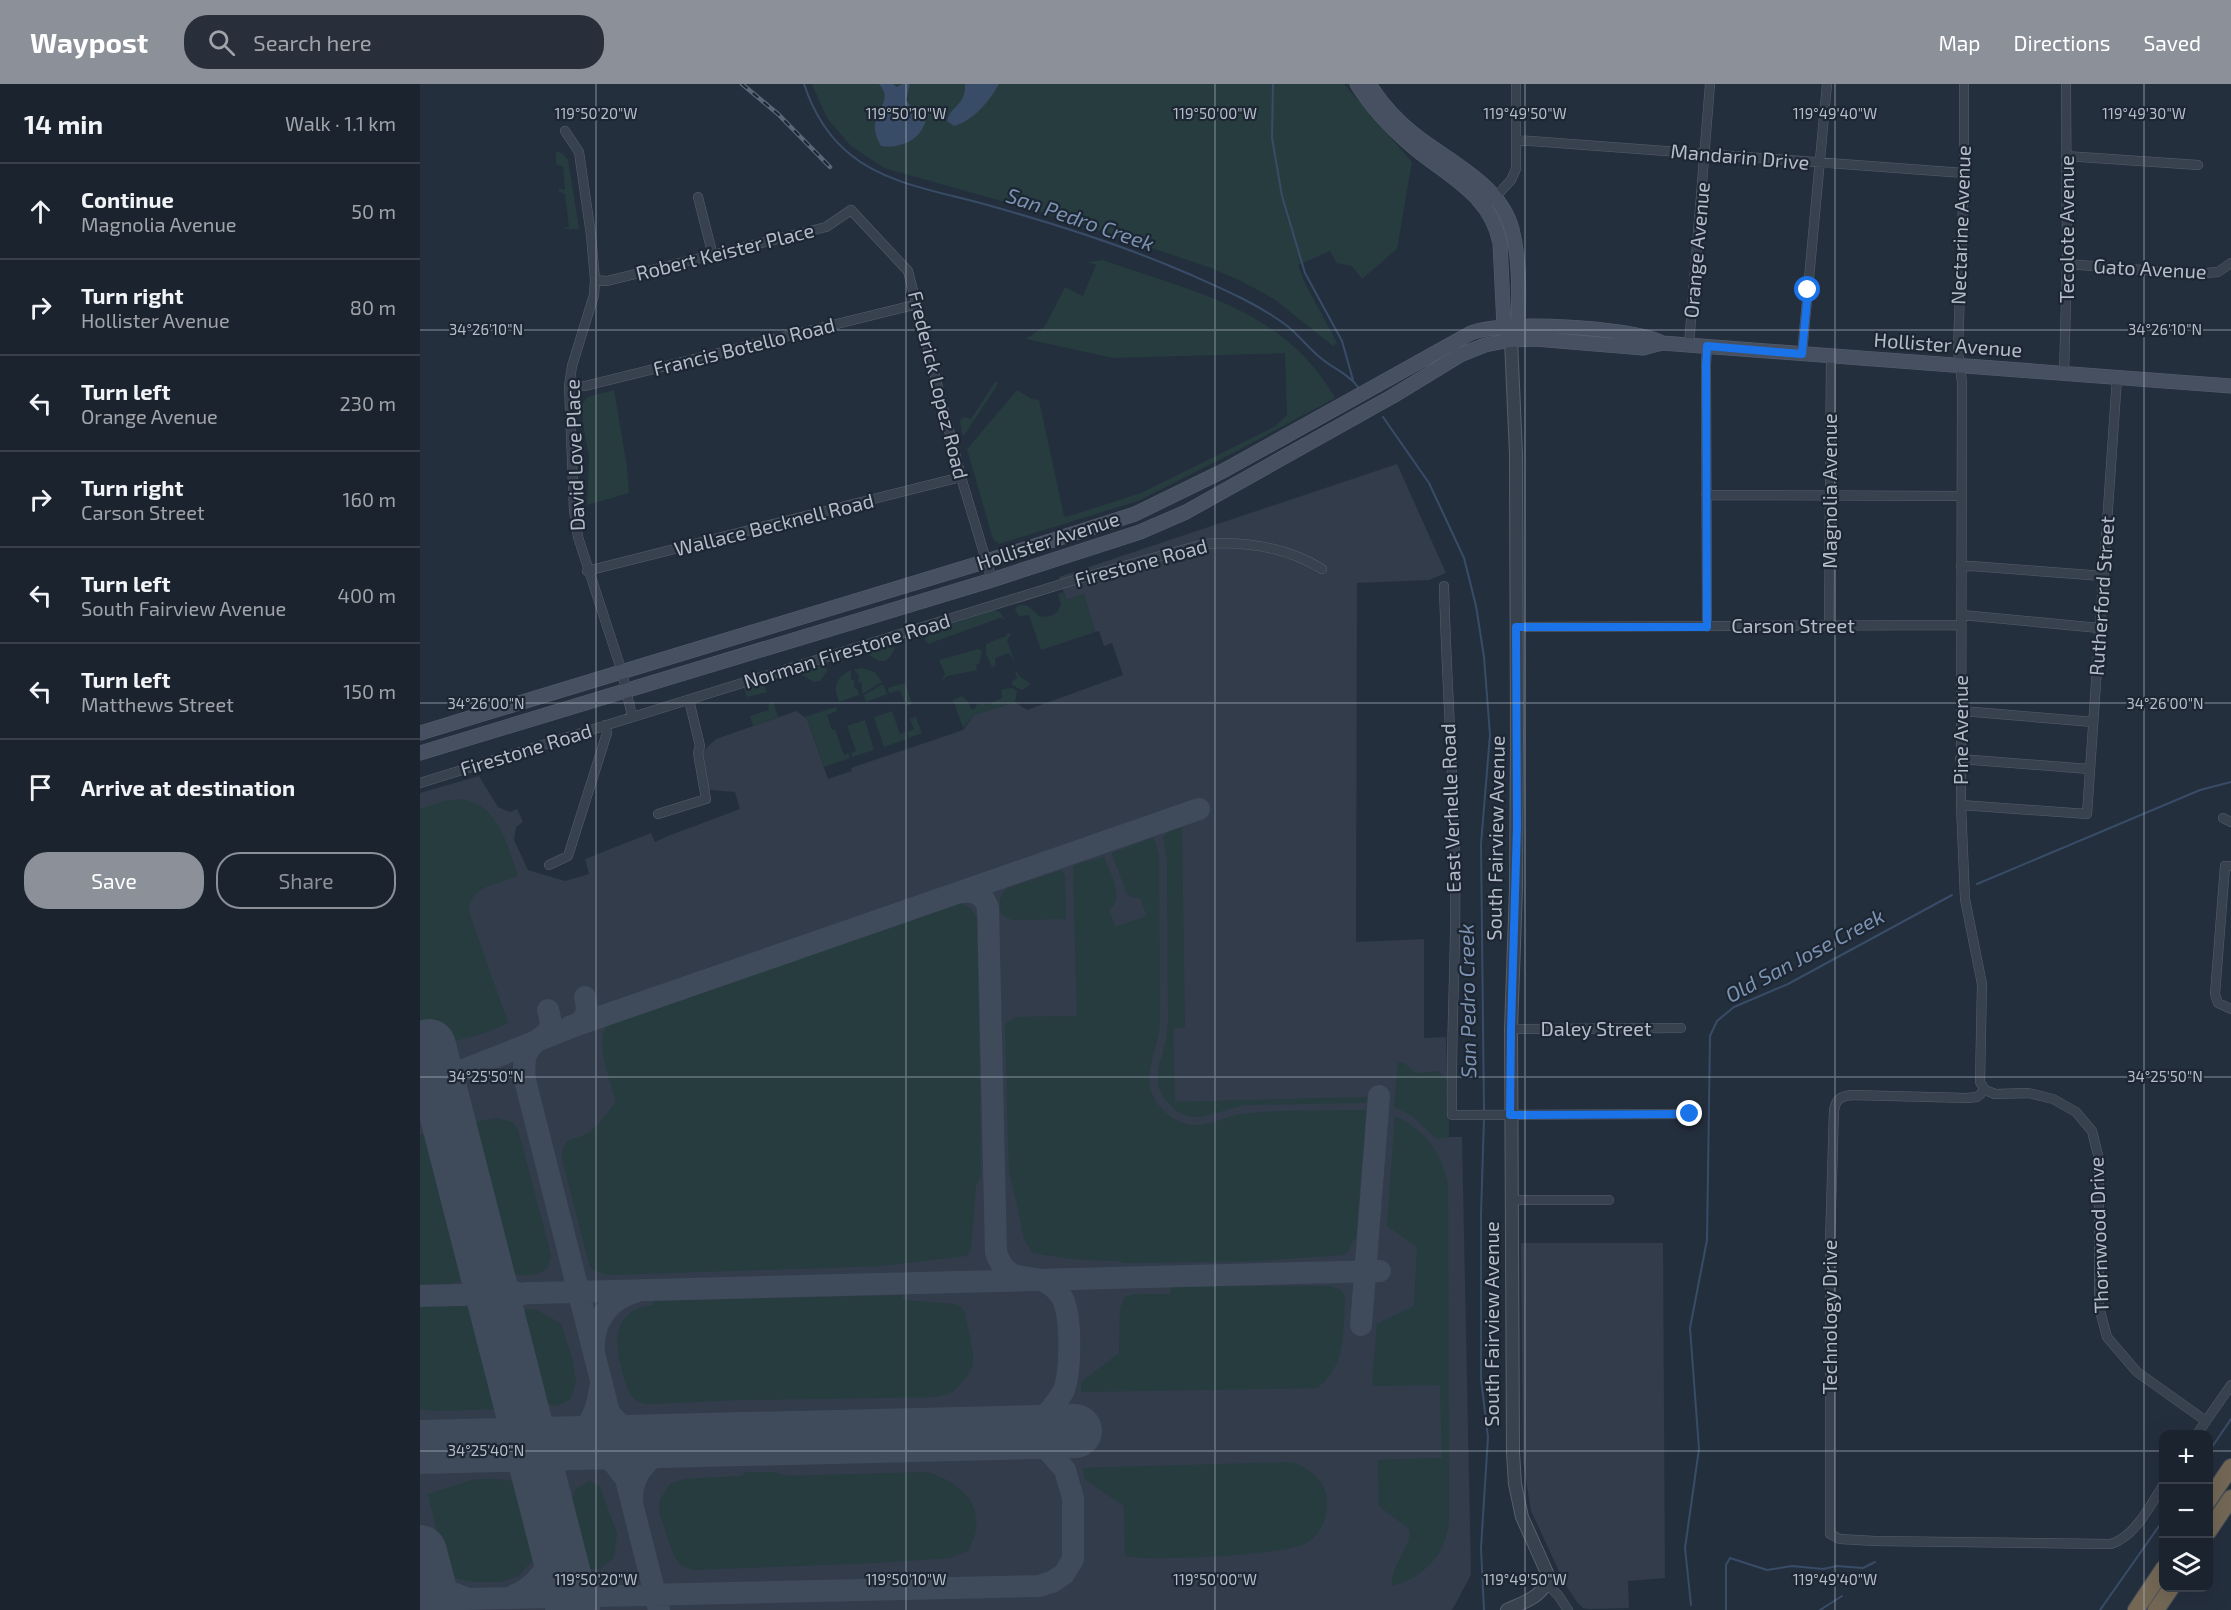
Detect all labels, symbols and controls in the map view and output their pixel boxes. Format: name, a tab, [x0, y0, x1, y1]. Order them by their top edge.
search box	[184, 15, 604, 69]
text: Waypost	[30, 25, 148, 59]
icon: search	[205, 26, 238, 59]
text: Search here	[253, 29, 372, 55]
text: Map	[1938, 30, 1981, 55]
text: Directions	[2014, 30, 2110, 55]
text: Saved	[2143, 30, 2201, 55]
text: 119°50'20"W	[554, 104, 638, 122]
text: 119°50'10"W	[866, 104, 946, 122]
text: 119°50'00"W	[1173, 104, 1257, 122]
text: 119°49'50"W	[1483, 104, 1567, 122]
text: 119°49'40"W	[1793, 104, 1877, 122]
text: 119°49'30"W	[2102, 104, 2186, 122]
text: 14 min	[24, 108, 103, 139]
text: Walk · 1.1 km	[285, 111, 396, 135]
street label: Mandarin Drive	[1670, 138, 1810, 174]
street label: Nectarine Avenue	[1945, 145, 1975, 305]
street label: Tecolote Avenue	[2054, 155, 2078, 303]
street label: Orange Avenue	[1678, 181, 1714, 319]
water label: San Pedro Creek	[1003, 182, 1158, 256]
text: Continue	[81, 186, 174, 212]
icon: ahead	[24, 195, 57, 228]
text: 50 m	[351, 199, 396, 223]
text: Magnolia Avenue	[81, 212, 237, 236]
street label: Robert Keister Place	[633, 217, 816, 285]
street label: Gato Avenue	[2093, 253, 2207, 283]
route start	[1794, 276, 1820, 302]
text: Turn right	[81, 282, 183, 308]
street label: Frederick Lopez Road	[904, 288, 974, 481]
icon: right	[24, 291, 57, 324]
text: 80 m	[350, 295, 396, 319]
text: Hollister Avenue	[81, 308, 230, 332]
street label: Francis Botello Road	[650, 312, 837, 380]
text: 34°26'10"N	[449, 320, 523, 338]
text: 34°26'10"N	[2128, 320, 2202, 338]
street label: Hollister Avenue	[1873, 327, 2023, 361]
text: Turn left	[81, 378, 170, 404]
street label: David Love Place	[559, 379, 589, 531]
icon: left	[24, 387, 57, 420]
text: 230 m	[340, 391, 396, 415]
text: Orange Avenue	[81, 404, 218, 428]
street label: Magnolia Avenue	[1817, 413, 1841, 569]
text: Turn right	[81, 474, 183, 500]
icon: right	[24, 483, 57, 516]
text: 160 m	[343, 487, 396, 511]
street label: Wallace Becknell Road	[672, 488, 876, 560]
text: Carson Street	[81, 500, 205, 524]
street label: Hollister Avenue	[973, 506, 1122, 574]
street label: Rutherford Street	[2083, 515, 2119, 677]
street label: Firestone Road	[1072, 533, 1210, 591]
text: Turn left	[81, 570, 170, 596]
icon: left	[24, 579, 57, 612]
text: 400 m	[338, 583, 396, 607]
text: South Fairview Avenue	[81, 596, 286, 620]
street label: Norman Firestone Road	[741, 607, 953, 693]
street label: Carson Street	[1731, 613, 1855, 637]
text: Turn left	[81, 666, 170, 692]
icon: left	[24, 675, 57, 708]
street label: Pine Avenue	[1948, 675, 1972, 785]
text: 150 m	[343, 679, 396, 703]
text: Matthews Street	[81, 692, 234, 716]
text: 34°26'00"N	[447, 694, 525, 712]
text: 34°26'00"N	[2126, 694, 2204, 712]
street label: Firestone Road	[457, 718, 594, 780]
street label: East Verhelle Road	[1435, 723, 1465, 893]
street label: South Fairview Avenue	[1481, 735, 1509, 941]
icon: arrive	[24, 771, 57, 804]
text: Arrive at destination	[81, 774, 295, 800]
button: Save	[24, 852, 204, 909]
button: Share	[216, 852, 396, 909]
water label: Old San Jose Creek	[1721, 902, 1888, 1007]
water label: San Pedro Creek	[1453, 924, 1480, 1078]
street label: Daley Street	[1540, 1016, 1652, 1040]
text: 34°25'50"N	[448, 1067, 524, 1085]
text: 34°25'50"N	[2127, 1067, 2203, 1085]
route end	[1676, 1100, 1702, 1126]
street label: Thornwood Drive	[2083, 1156, 2113, 1314]
street label: South Fairview Avenue	[1479, 1221, 1503, 1427]
street label: Technology Drive	[1817, 1239, 1841, 1395]
map controls	[2159, 1430, 2213, 1592]
button: +	[2159, 1430, 2213, 1484]
text: 34°25'40"N	[448, 1441, 524, 1459]
button: −	[2159, 1484, 2213, 1538]
button: layers	[2159, 1538, 2213, 1592]
text: 119°50'20"W	[554, 1570, 638, 1588]
text: 119°50'10"W	[866, 1570, 946, 1588]
text: 119°50'00"W	[1173, 1570, 1257, 1588]
text: 119°49'50"W	[1483, 1570, 1567, 1588]
text: 119°49'40"W	[1793, 1570, 1877, 1588]

